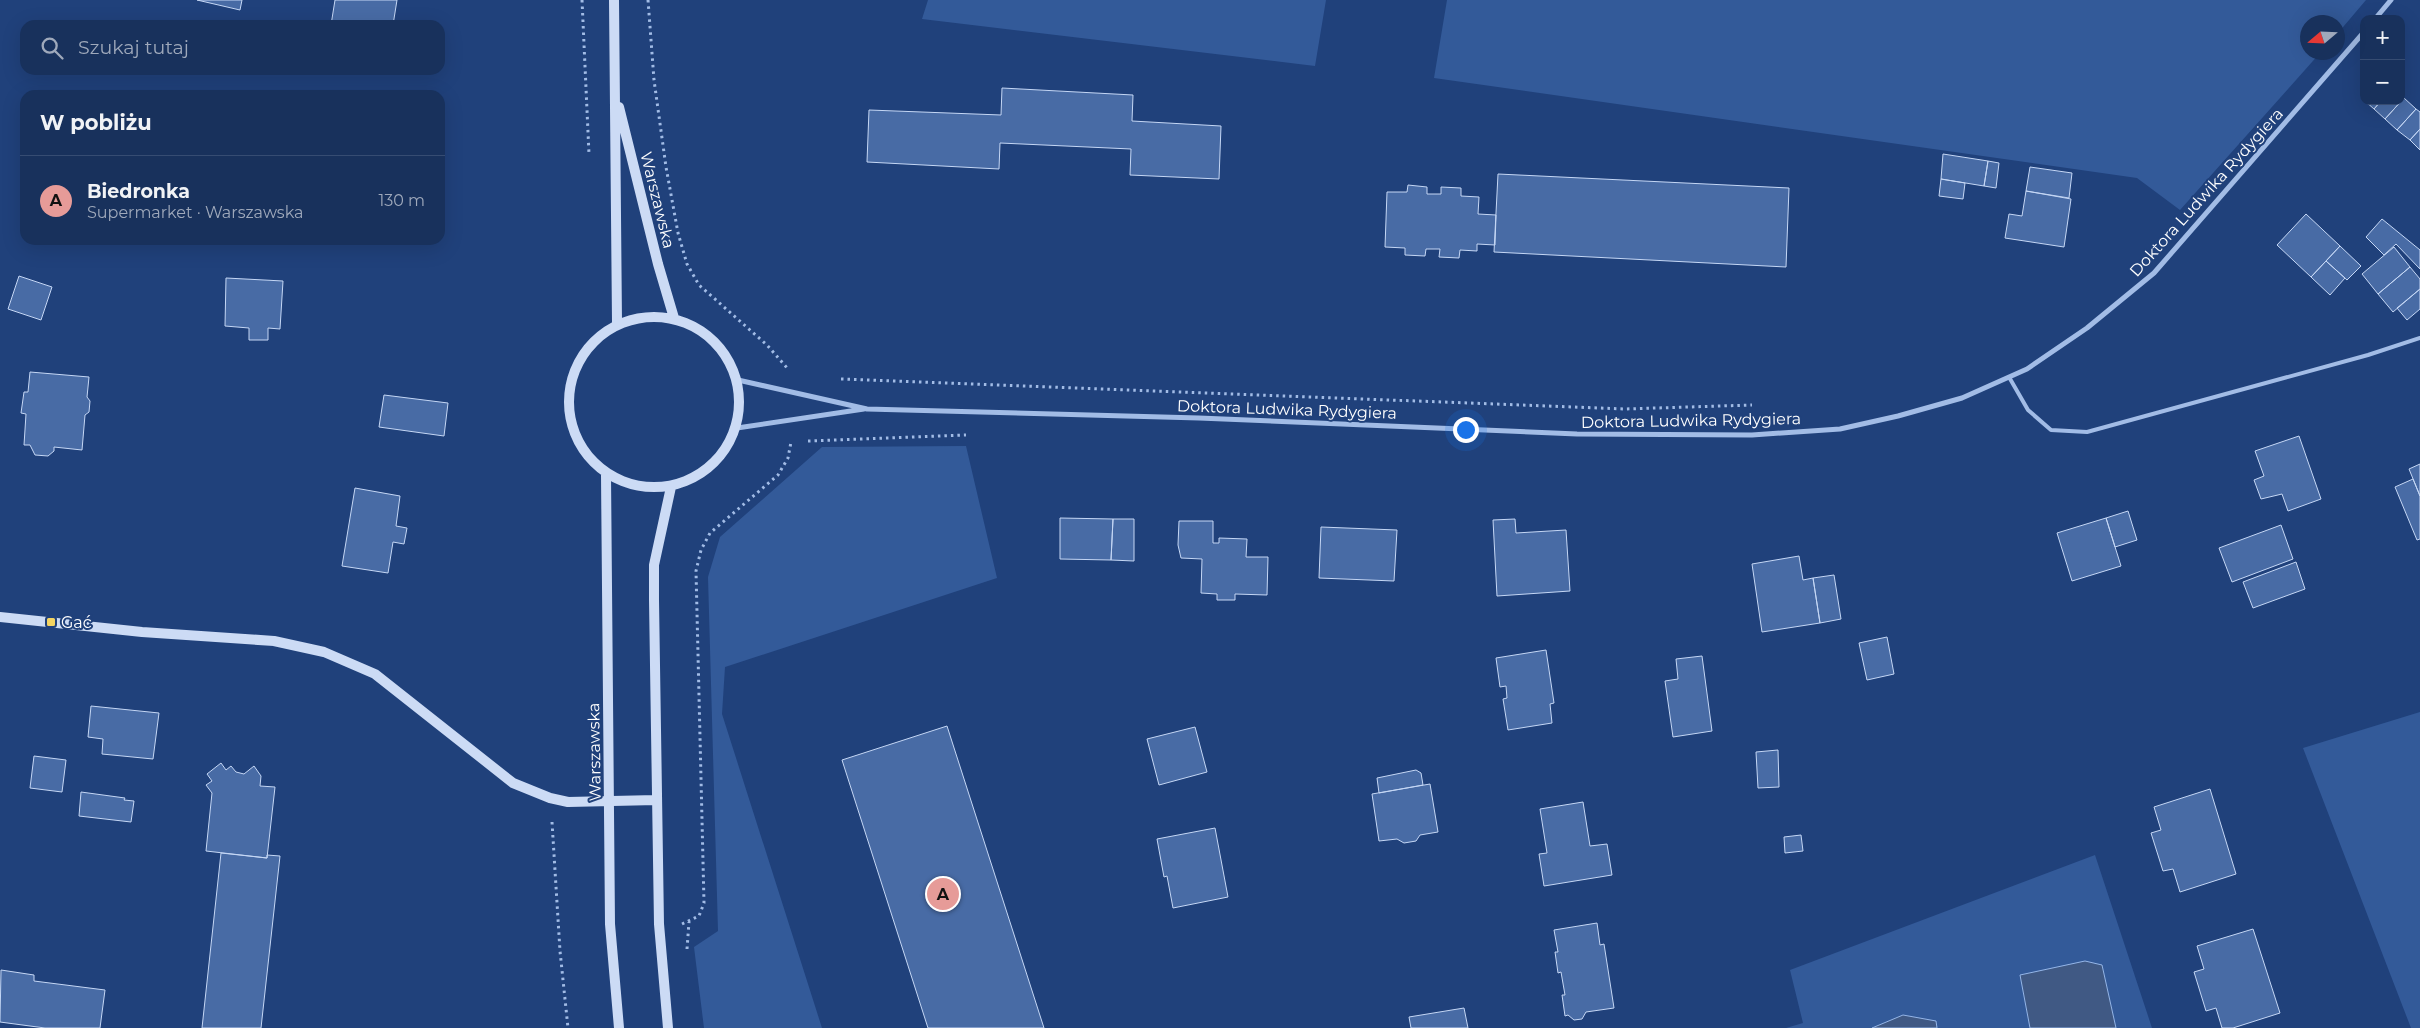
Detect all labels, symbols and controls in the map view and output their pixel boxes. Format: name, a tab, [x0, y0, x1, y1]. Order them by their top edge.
north arrow	[2300, 15, 2345, 60]
map controls	[2360, 15, 2405, 105]
button: +	[2360, 15, 2405, 60]
search box	[20, 20, 445, 75]
icon: search	[38, 34, 66, 62]
text: Szukaj tutaj	[78, 36, 189, 59]
button: −	[2360, 60, 2405, 105]
street label: Doktora Ludwika Rydygiera	[2126, 104, 2287, 280]
text: W pobliżu	[40, 110, 152, 135]
street label: Warszawska	[636, 150, 679, 250]
text: Biedronka	[87, 180, 190, 203]
text: A	[50, 191, 62, 210]
text: 130 m	[378, 191, 425, 210]
text: Supermarket · Warszawska	[87, 203, 304, 222]
street label: Doktora Ludwika Rydygiera	[1177, 396, 1397, 423]
street label: Doktora Ludwika Rydygiera	[1581, 409, 1801, 432]
your location	[1453, 417, 1479, 443]
place label: Gać	[61, 613, 92, 632]
marker: Gać	[45, 616, 57, 628]
street label: Warszawska	[584, 703, 605, 801]
pin: A	[927, 875, 959, 913]

